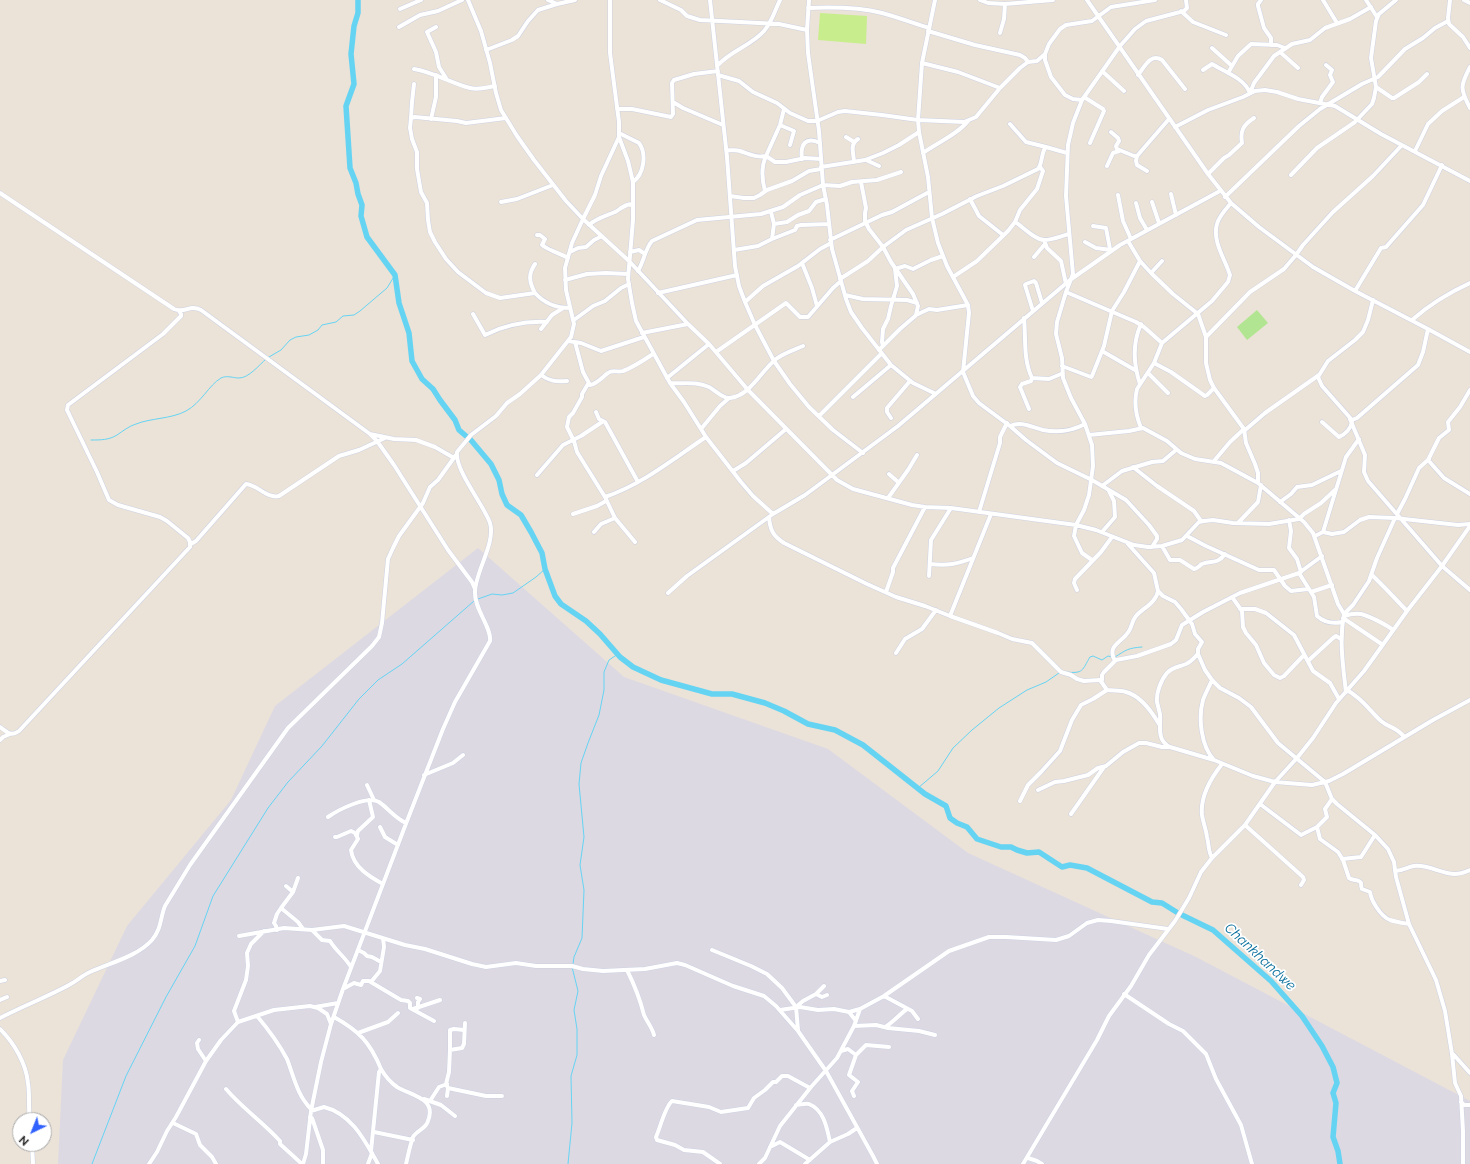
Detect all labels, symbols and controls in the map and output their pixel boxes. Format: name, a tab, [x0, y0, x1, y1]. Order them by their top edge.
water label: Chankhandwe	[1221, 920, 1299, 994]
north arrow	[12, 1112, 52, 1152]
text: N	[17, 1133, 32, 1148]

